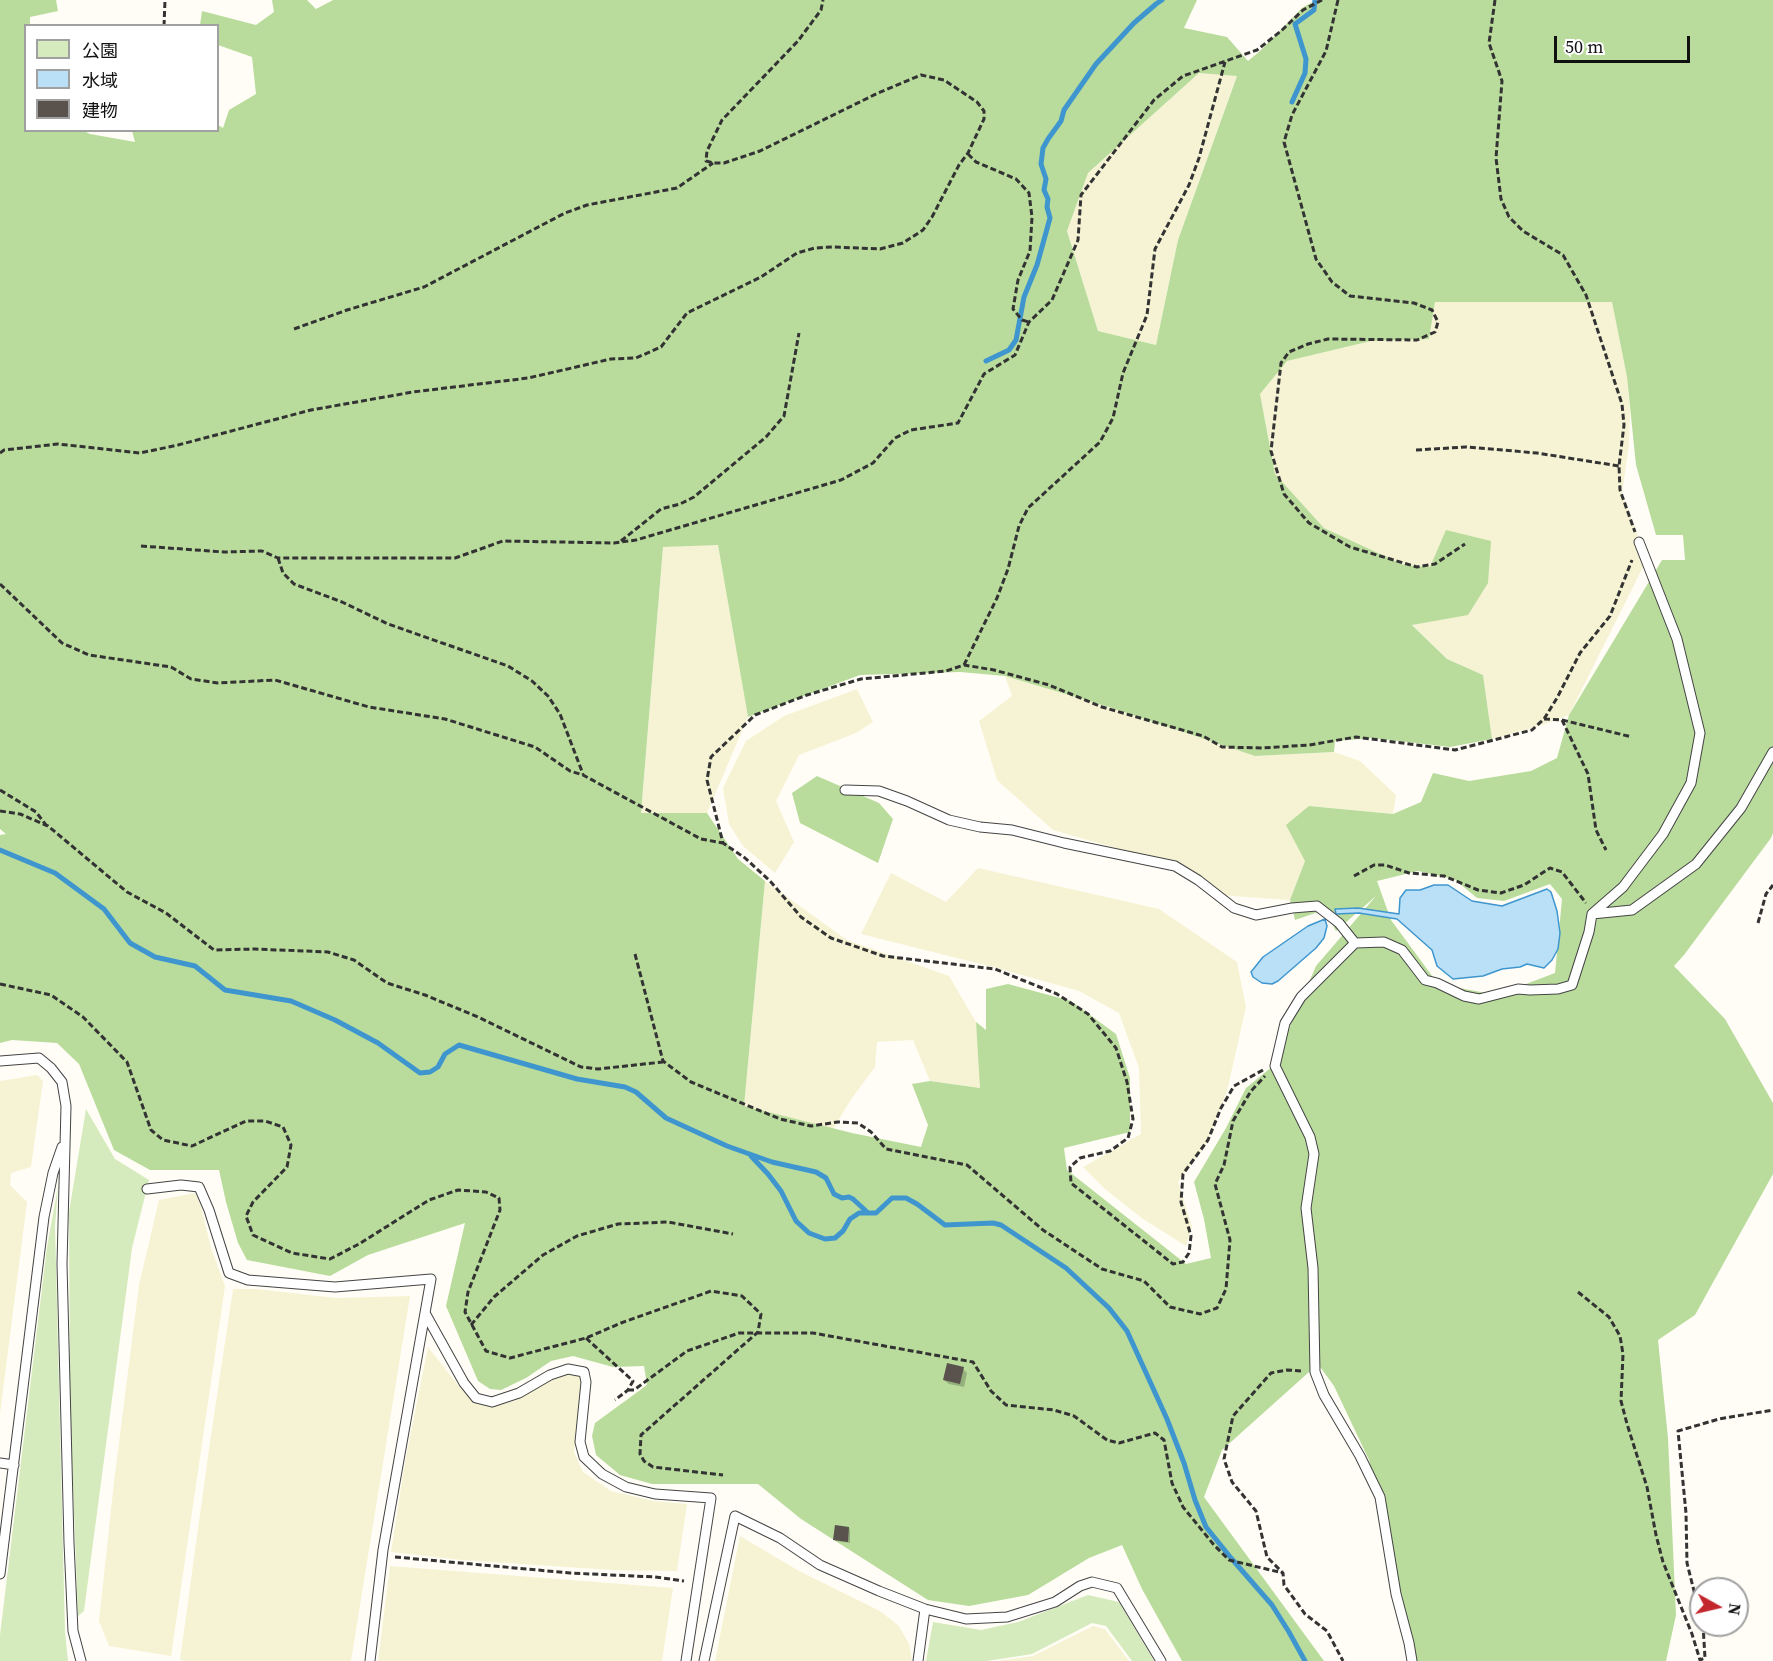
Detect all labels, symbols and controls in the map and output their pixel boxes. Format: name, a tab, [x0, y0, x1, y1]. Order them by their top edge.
legend	[24, 24, 219, 132]
scale bar	[1557, 24, 1694, 62]
text: 50 m	[1565, 34, 1603, 59]
text: 公園	[82, 38, 118, 63]
text: 水域	[82, 68, 118, 93]
text: 建物	[82, 98, 118, 123]
north arrow	[1689, 1577, 1749, 1637]
text: N	[1723, 1602, 1747, 1617]

